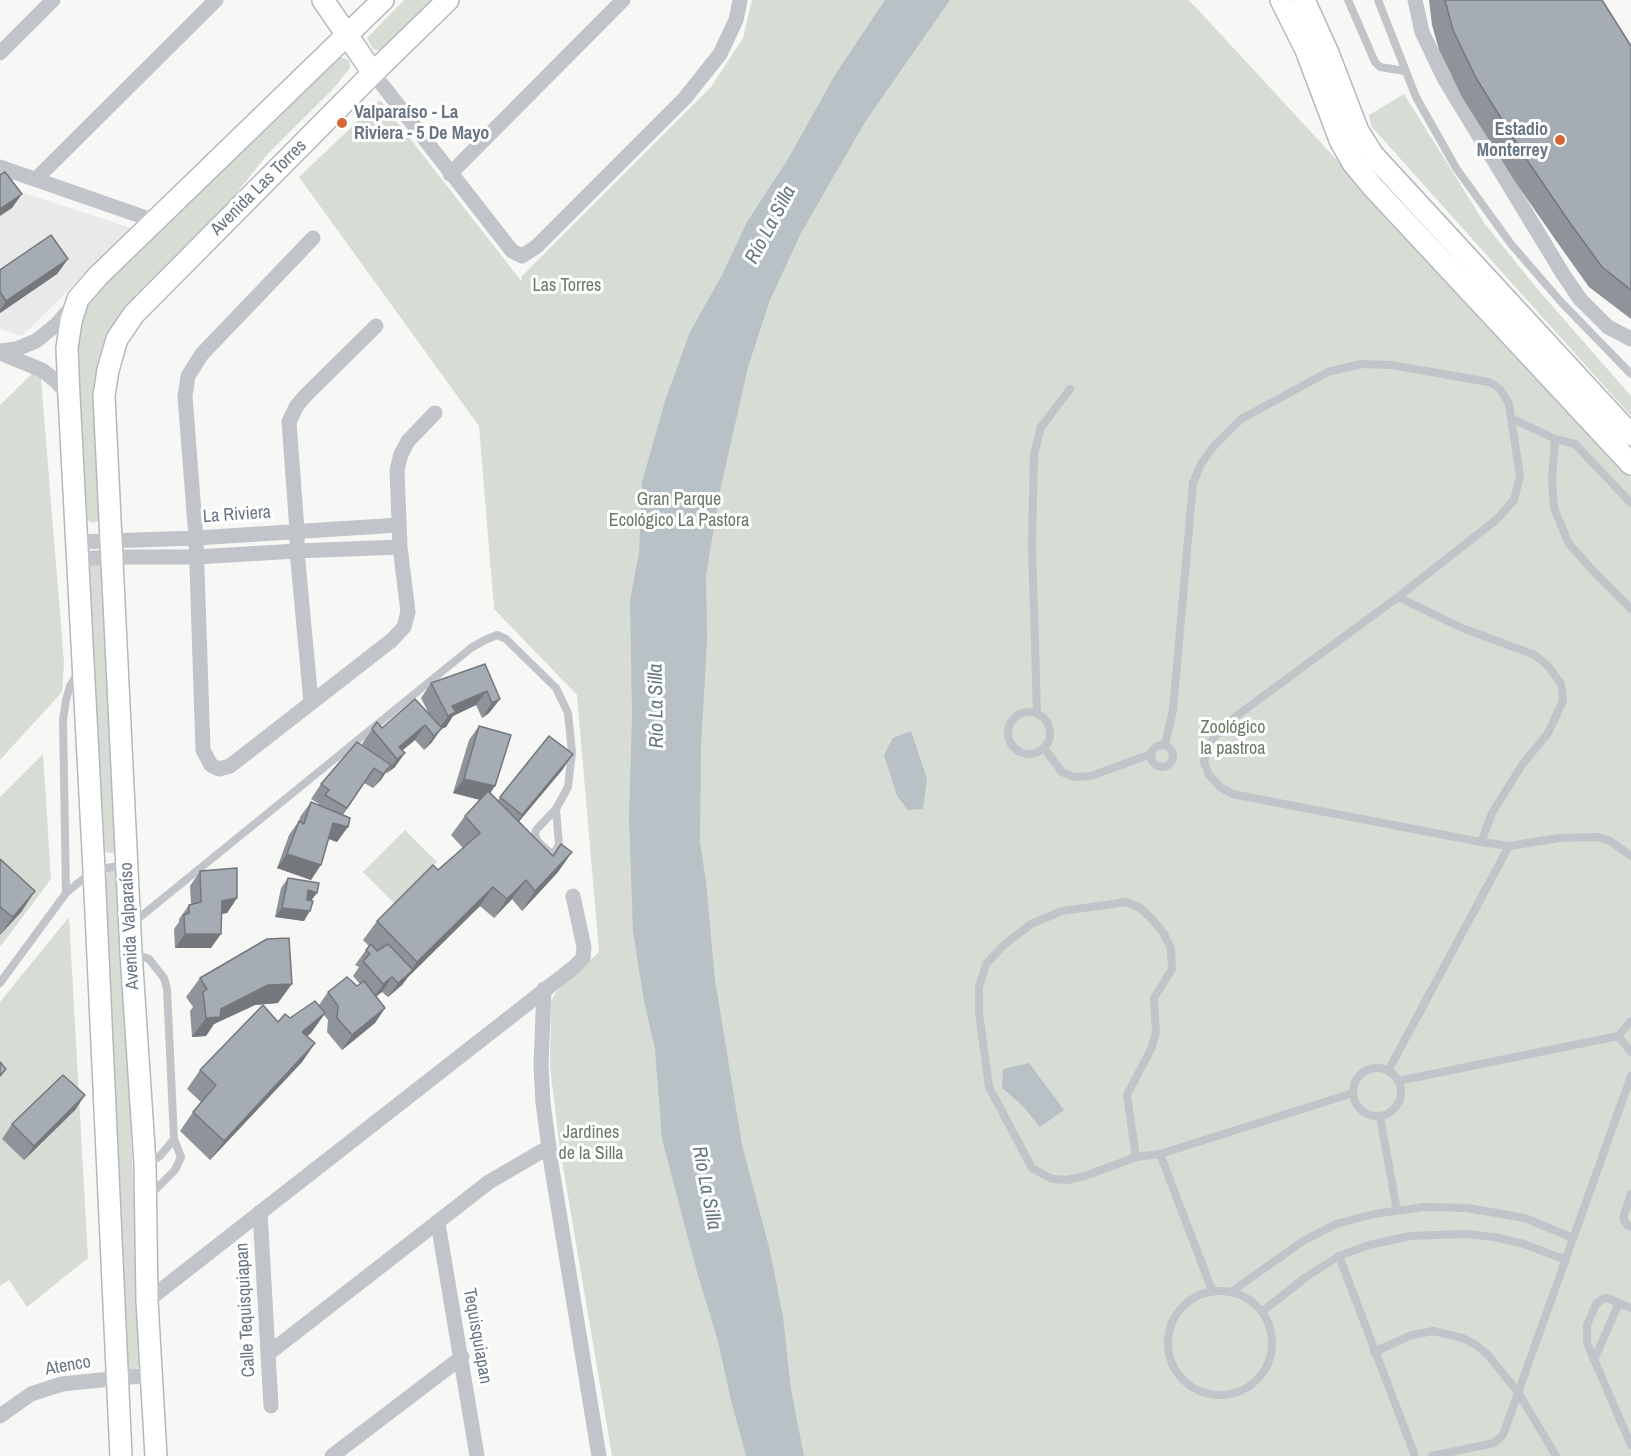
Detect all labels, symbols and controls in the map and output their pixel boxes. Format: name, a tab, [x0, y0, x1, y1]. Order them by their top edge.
place label: Valparaíso - La Riviera - 5 De Mayo	[354, 102, 489, 144]
marker: Valparaíso - La Riviera - 5 De Mayo	[335, 116, 349, 130]
place label: Estadio Monterrey	[1477, 119, 1548, 162]
marker: Estadio Monterrey	[1553, 133, 1567, 147]
street label: Avenida Las Torres	[206, 135, 312, 241]
water label: Río La Silla	[741, 182, 801, 268]
park label: Las Torres	[533, 275, 601, 297]
park label: Gran Parque Ecológico La Pastora	[609, 489, 749, 532]
street label: La Riviera	[202, 502, 272, 528]
water label: Río La Silla	[644, 663, 670, 749]
park label: Zoológico la pastroa	[1201, 717, 1265, 760]
street label: Avenida Valparaíso	[116, 862, 144, 990]
park label: Jardines de la Silla	[559, 1122, 623, 1164]
water label: Río La Silla	[686, 1144, 726, 1232]
street label: Calle Tequisquiapan	[232, 1242, 260, 1378]
street label: Tequisquiapan	[458, 1286, 496, 1386]
street label: Atenco	[43, 1351, 93, 1381]

